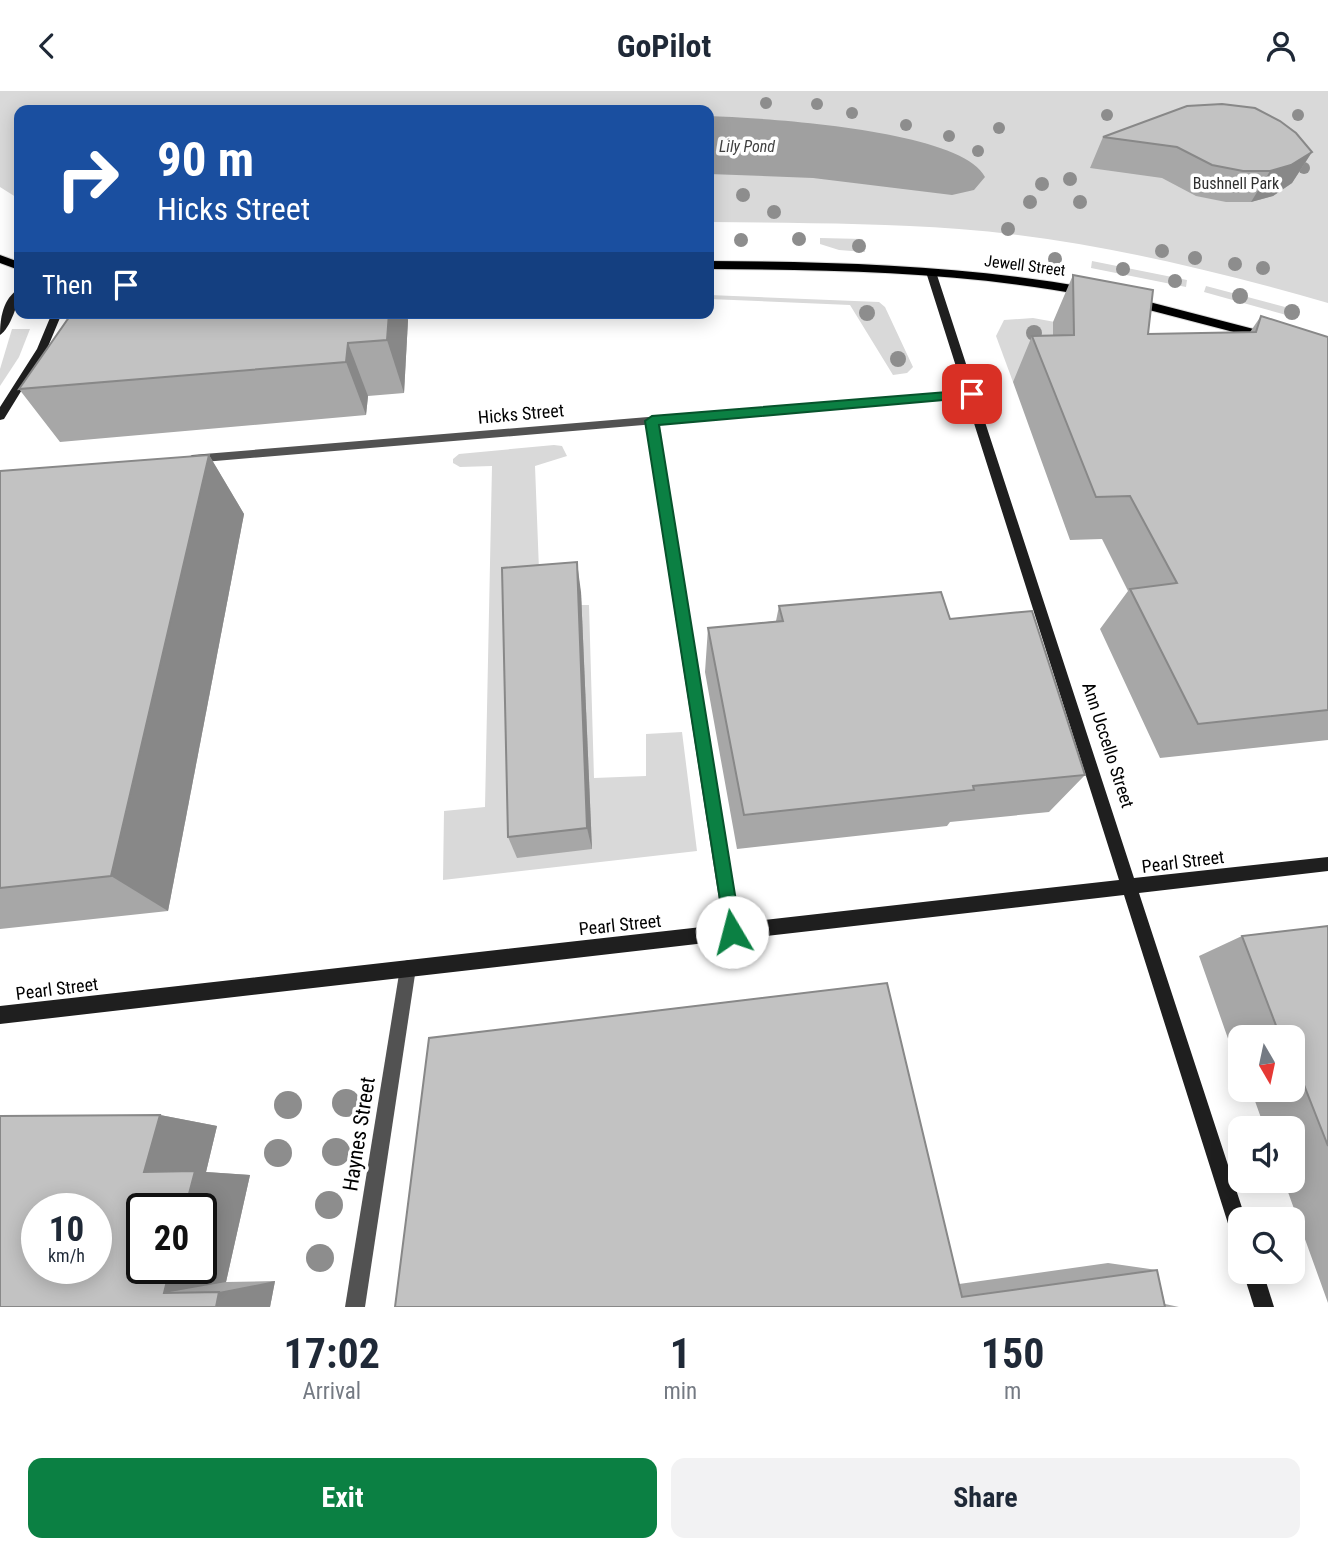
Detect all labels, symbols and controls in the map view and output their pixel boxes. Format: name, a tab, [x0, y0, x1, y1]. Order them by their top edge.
icon: back	[28, 27, 66, 65]
text: GoPilot	[617, 27, 711, 65]
icon: person	[1262, 27, 1300, 65]
text: 90 m	[157, 131, 254, 188]
icon: right	[42, 133, 133, 224]
water label: Lily Pond	[719, 137, 775, 156]
park label: Bushnell Park	[1193, 174, 1280, 193]
text: Hicks Street	[157, 190, 310, 228]
street label: Jewell Street	[983, 251, 1067, 280]
icon: arrive	[107, 266, 145, 304]
text: Then	[42, 270, 93, 300]
pin	[942, 364, 1002, 424]
icon: arrive	[953, 375, 991, 413]
street label: Hicks Street	[477, 399, 565, 428]
street label: Ann Uccello Street	[1078, 679, 1139, 810]
street label: Pearl Street	[1141, 846, 1225, 877]
position arrow	[695, 895, 769, 969]
street label: Pearl Street	[578, 910, 662, 939]
street label: Pearl Street	[15, 973, 99, 1004]
north arrow	[1228, 1025, 1306, 1103]
map controls	[1228, 1025, 1305, 1284]
street label: Haynes Street	[338, 1075, 380, 1193]
button: sound	[1228, 1116, 1305, 1193]
speed limit sign: 20	[126, 1193, 217, 1284]
button: search	[1228, 1207, 1305, 1284]
text: 10	[49, 1209, 84, 1250]
text: km/h	[48, 1245, 85, 1266]
text: 17:02	[284, 1329, 380, 1378]
text: 1	[670, 1329, 691, 1378]
text: 150	[981, 1329, 1044, 1378]
text: Arrival	[302, 1378, 361, 1405]
text: min	[663, 1378, 697, 1405]
text: m	[1004, 1378, 1021, 1405]
button: Exit	[28, 1458, 657, 1538]
button: Share	[671, 1458, 1300, 1538]

